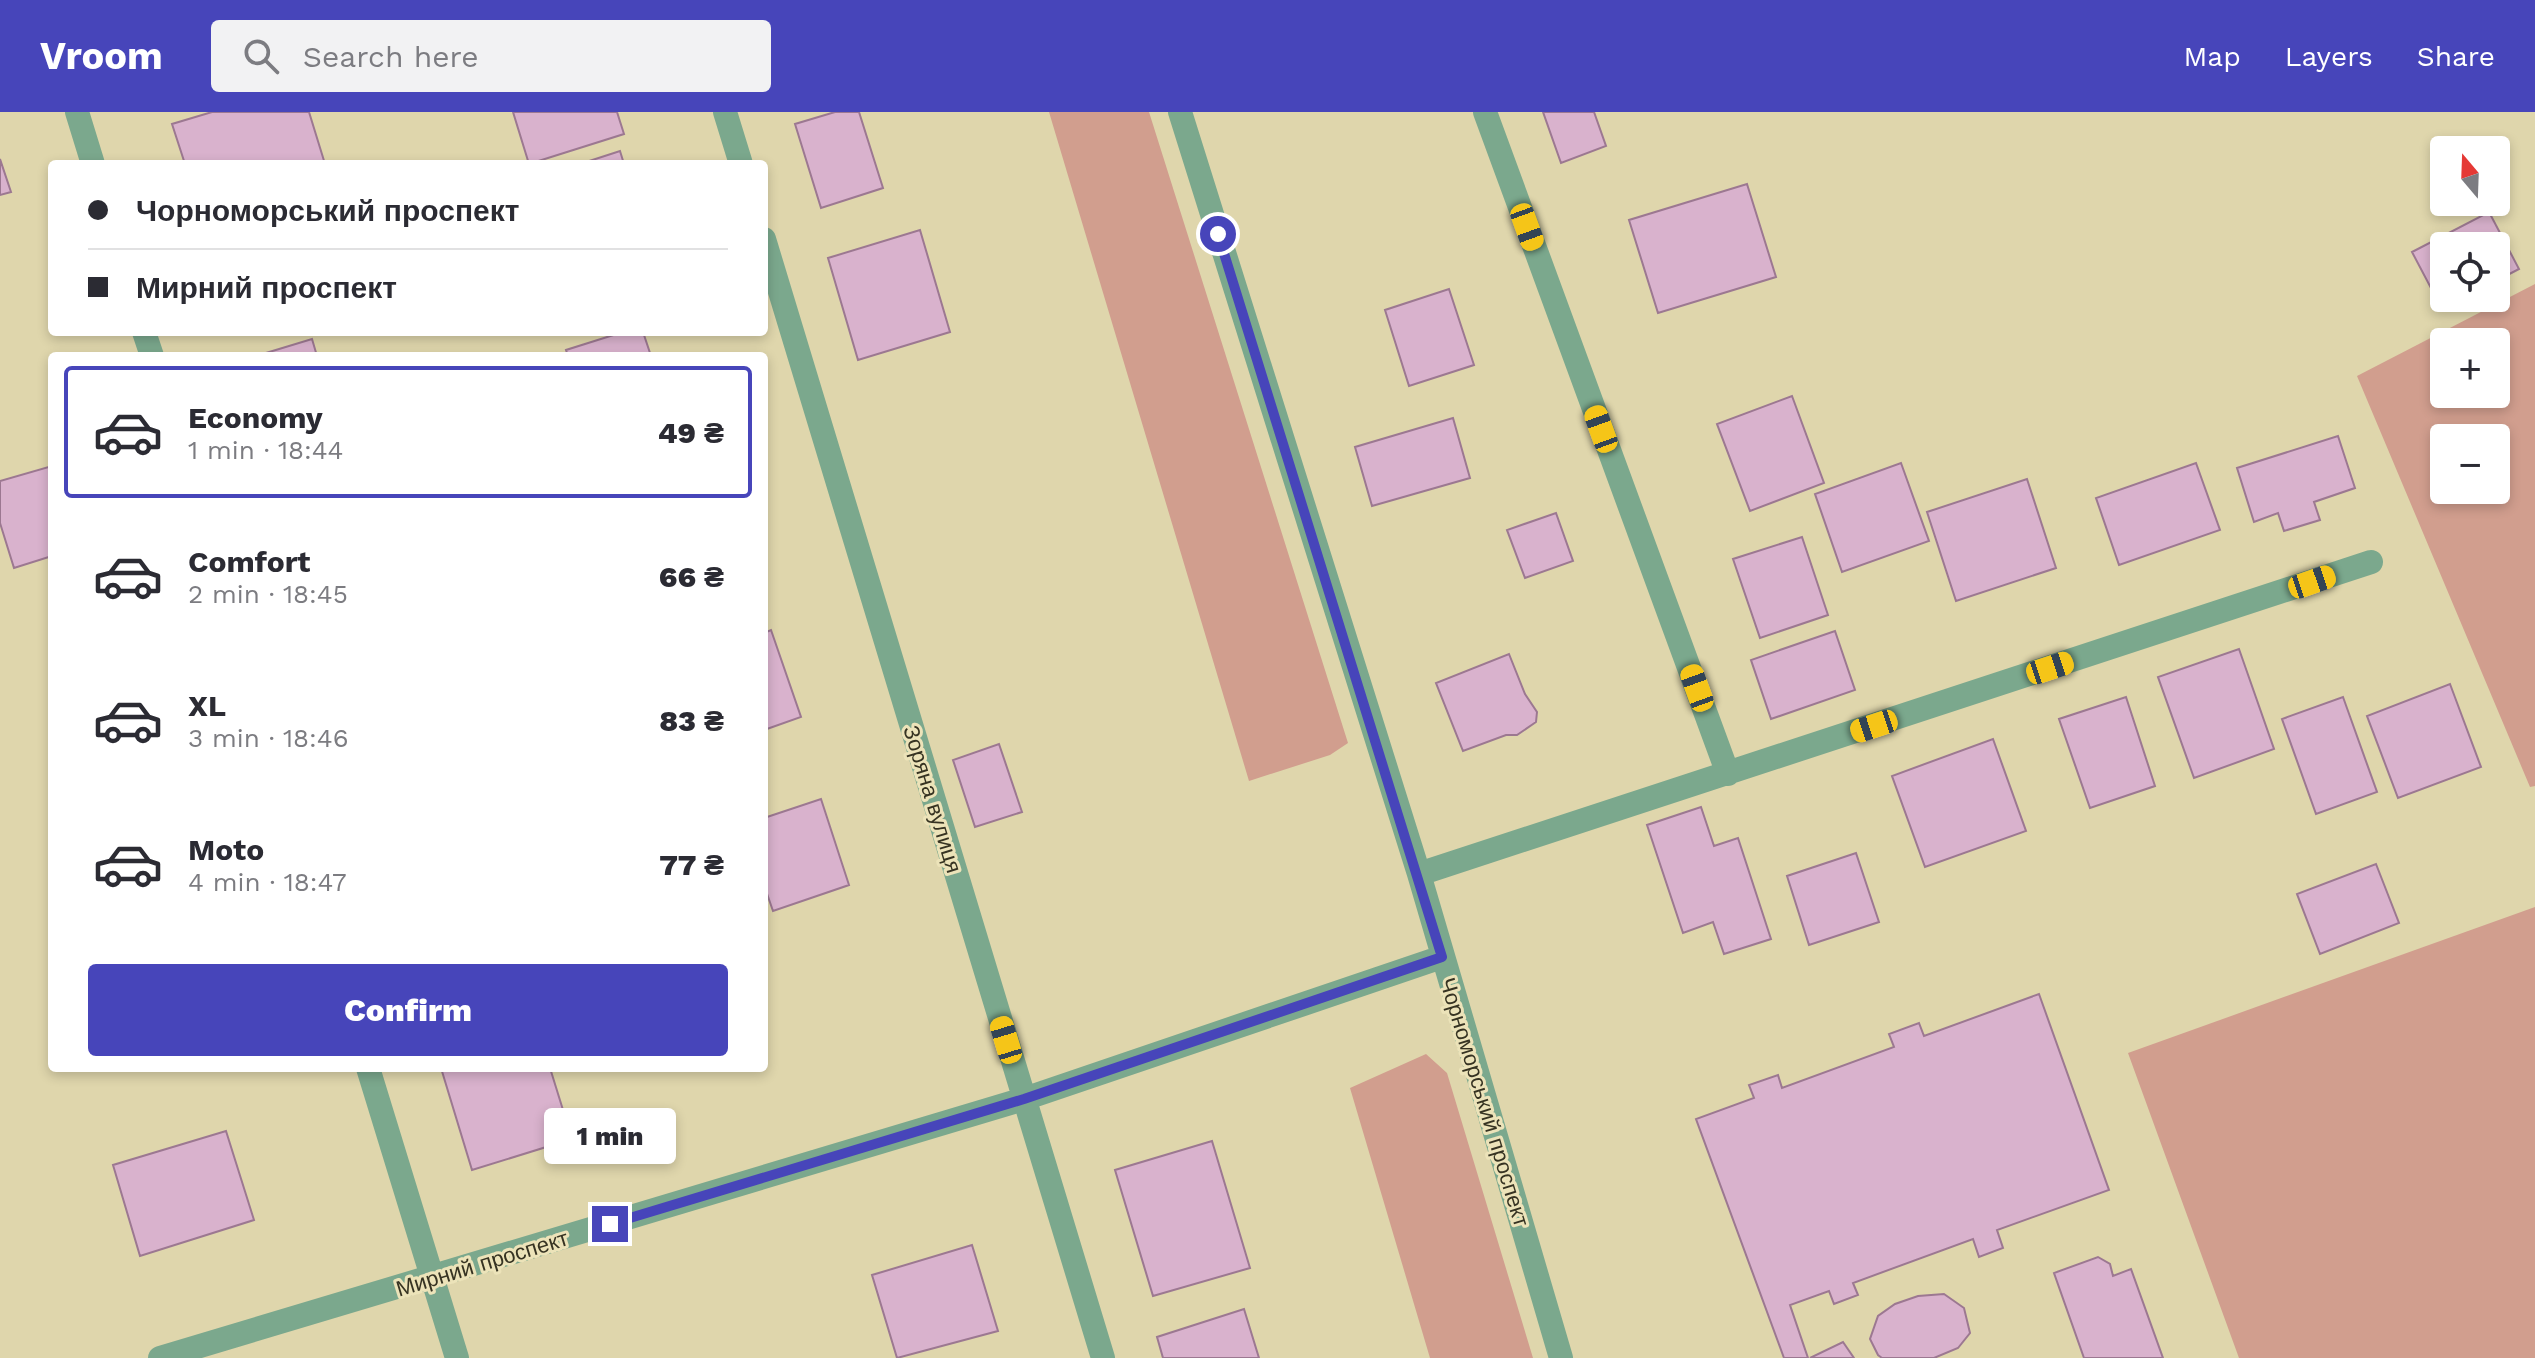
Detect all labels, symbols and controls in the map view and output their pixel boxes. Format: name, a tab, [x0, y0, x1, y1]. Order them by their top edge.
search box	[211, 20, 771, 92]
text: Vroom	[40, 34, 163, 78]
icon: search	[239, 34, 283, 78]
text: Search here	[303, 39, 479, 74]
text: Map	[2184, 40, 2241, 73]
text: Layers	[2285, 40, 2373, 73]
text: Share	[2417, 40, 2495, 73]
north arrow	[2430, 136, 2510, 216]
map controls	[2430, 136, 2510, 504]
text: Чорноморський проспект	[136, 193, 519, 228]
car	[1508, 200, 1546, 254]
route start	[1200, 216, 1236, 252]
button: locate	[2430, 232, 2510, 312]
text: Мирний проспект	[136, 270, 397, 305]
button: +	[2430, 328, 2510, 408]
icon: car	[92, 396, 164, 468]
text: Economy	[188, 400, 323, 435]
car	[1582, 402, 1620, 456]
text: 49 ₴	[658, 415, 724, 450]
button: −	[2430, 424, 2510, 504]
text: 1 min · 18:44	[188, 435, 344, 465]
icon: car	[92, 540, 164, 612]
text: Comfort	[188, 544, 310, 579]
text: 66 ₴	[659, 559, 724, 594]
car	[2285, 563, 2339, 601]
text: 2 min · 18:45	[188, 579, 348, 609]
car	[2023, 649, 2077, 687]
car	[1678, 661, 1716, 715]
icon: car	[92, 684, 164, 756]
text: XL	[188, 688, 226, 723]
text: 83 ₴	[659, 703, 724, 738]
car	[1847, 707, 1901, 745]
street label: Зоряна вулиця	[898, 722, 967, 876]
text: 3 min · 18:46	[188, 723, 348, 753]
icon: car	[92, 828, 164, 900]
text: Moto	[188, 832, 264, 867]
text: 77 ₴	[659, 847, 724, 882]
text: 4 min · 18:47	[188, 867, 347, 897]
button: Confirm	[88, 964, 728, 1056]
street label: Чорноморський проспект	[1435, 975, 1534, 1230]
car	[988, 1014, 1024, 1066]
callout: 1 min	[544, 1108, 676, 1164]
text: 1 min	[577, 1121, 643, 1151]
route end	[592, 1206, 628, 1242]
street label: Мирний проспект	[393, 1225, 571, 1302]

